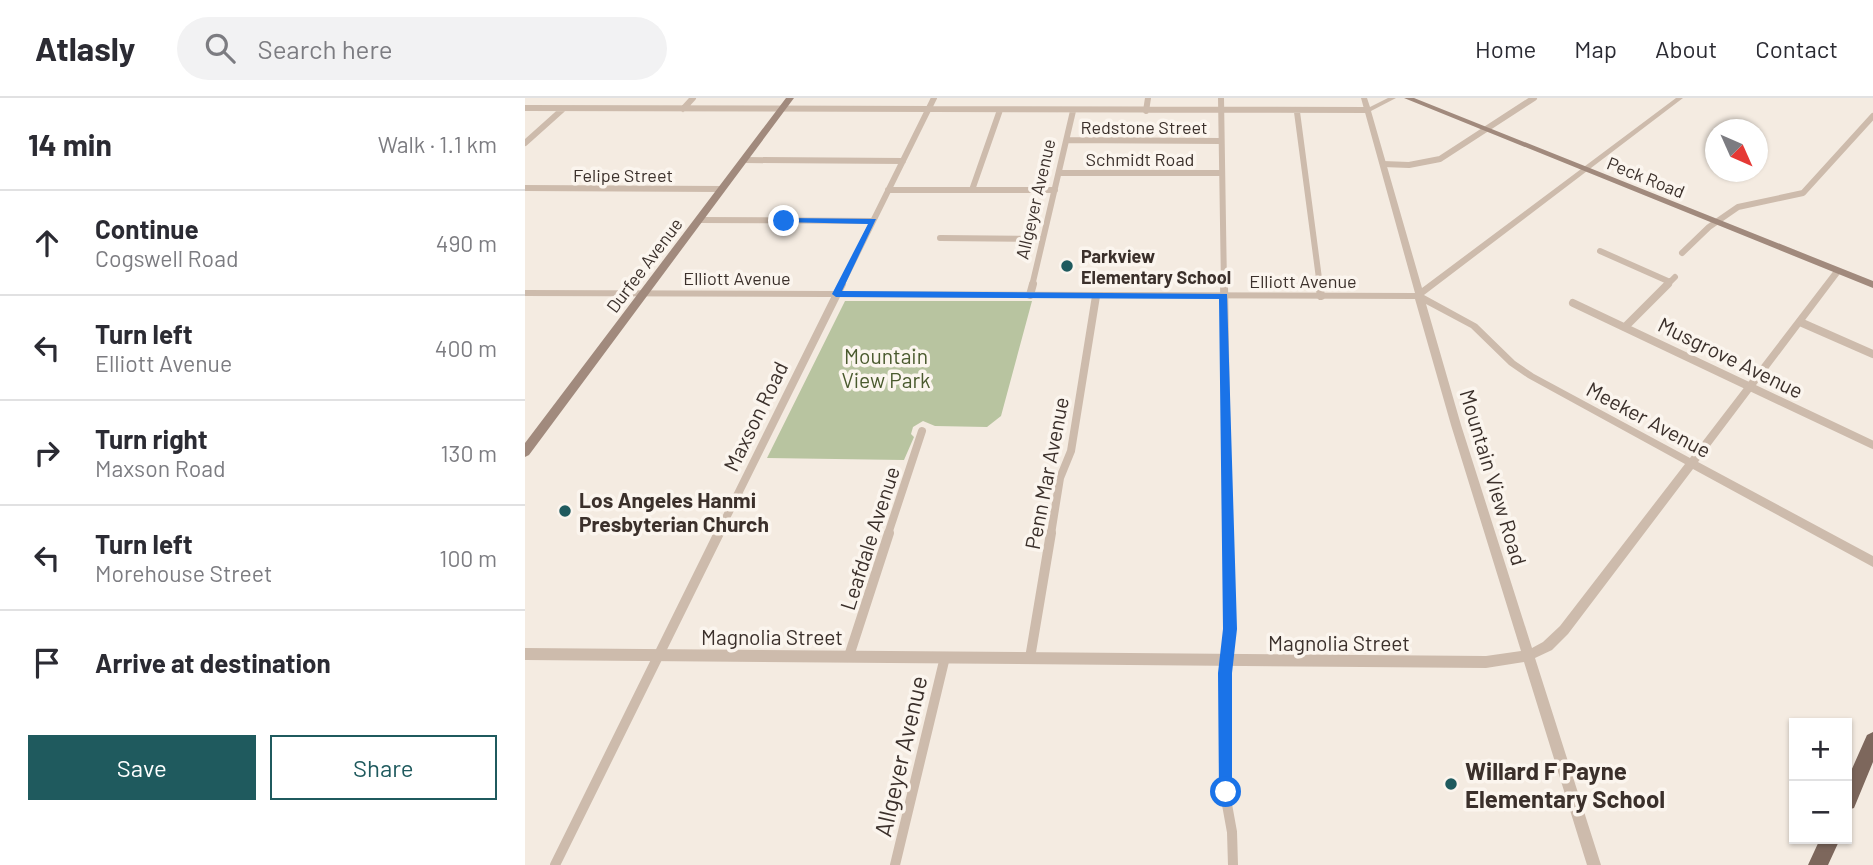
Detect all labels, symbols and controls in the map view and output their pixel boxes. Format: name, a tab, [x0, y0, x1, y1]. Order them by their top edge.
search box	[177, 17, 667, 80]
text: Atlasly	[35, 28, 135, 68]
icon: search	[201, 29, 239, 67]
text: Search here	[257, 33, 393, 64]
text: Home	[1475, 34, 1536, 63]
text: Map	[1574, 34, 1617, 63]
text: About	[1655, 34, 1717, 63]
text: Contact	[1755, 34, 1838, 63]
street label: Redstone Street	[1080, 116, 1208, 138]
north arrow	[1705, 119, 1768, 182]
text: 14 min	[28, 126, 112, 162]
text: Walk · 1.1 km	[378, 130, 497, 158]
street label: Allgeyer Avenue	[1010, 137, 1060, 261]
street label: Schmidt Road	[1086, 148, 1194, 170]
street label: Peck Road	[1604, 151, 1688, 203]
street label: Felipe Street	[573, 164, 673, 186]
route end	[768, 205, 799, 236]
text: Continue	[95, 213, 199, 244]
street label: Durfee Avenue	[601, 213, 687, 317]
icon: ahead	[28, 224, 66, 262]
text: 490 m	[436, 229, 497, 257]
text: Cogswell Road	[95, 244, 238, 272]
place label: Parkview Elementary School	[1081, 245, 1231, 288]
marker: Parkview Elementary School	[1059, 258, 1075, 274]
street label: Elliott Avenue	[683, 267, 791, 289]
street label: Elliott Avenue	[1249, 270, 1357, 292]
street label: Musgrove Avenue	[1655, 311, 1807, 403]
text: Turn left	[95, 318, 193, 349]
icon: left	[28, 329, 66, 367]
text: 400 m	[435, 334, 497, 362]
park label: Mountain View Park	[841, 343, 931, 392]
text: Elliott Avenue	[95, 349, 232, 377]
street label: Maxson Road	[718, 357, 792, 475]
street label: Meeker Avenue	[1583, 376, 1715, 462]
street label: Mountain View Road	[1455, 386, 1533, 568]
street label: Penn Mar Avenue	[1019, 395, 1073, 551]
text: Turn right	[95, 423, 208, 454]
icon: right	[28, 434, 66, 472]
text: 130 m	[440, 439, 497, 467]
text: Maxson Road	[95, 454, 226, 482]
street label: Leafdale Avenue	[834, 463, 904, 613]
place label: Los Angeles Hanmi Presbyterian Church	[579, 487, 769, 536]
marker: Los Angeles Hanmi Presbyterian Church	[557, 503, 573, 519]
text: Turn left	[95, 528, 193, 559]
icon: left	[28, 539, 66, 577]
text: 100 m	[439, 544, 497, 572]
text: Morehouse Street	[95, 559, 272, 587]
street label: Magnolia Street	[701, 624, 843, 649]
street label: Magnolia Street	[1268, 630, 1410, 655]
icon: arrive	[28, 644, 66, 682]
text: Arrive at destination	[95, 647, 331, 678]
street label: Allgeyer Avenue	[867, 673, 933, 839]
map controls	[1789, 718, 1852, 844]
button: +	[1789, 718, 1852, 781]
button: Save	[28, 735, 256, 800]
button: Share	[270, 735, 497, 800]
place label: Willard F Payne Elementary School	[1465, 756, 1665, 813]
route start	[1210, 776, 1241, 807]
marker: Willard F Payne Elementary School	[1443, 776, 1459, 792]
button: −	[1789, 781, 1852, 844]

